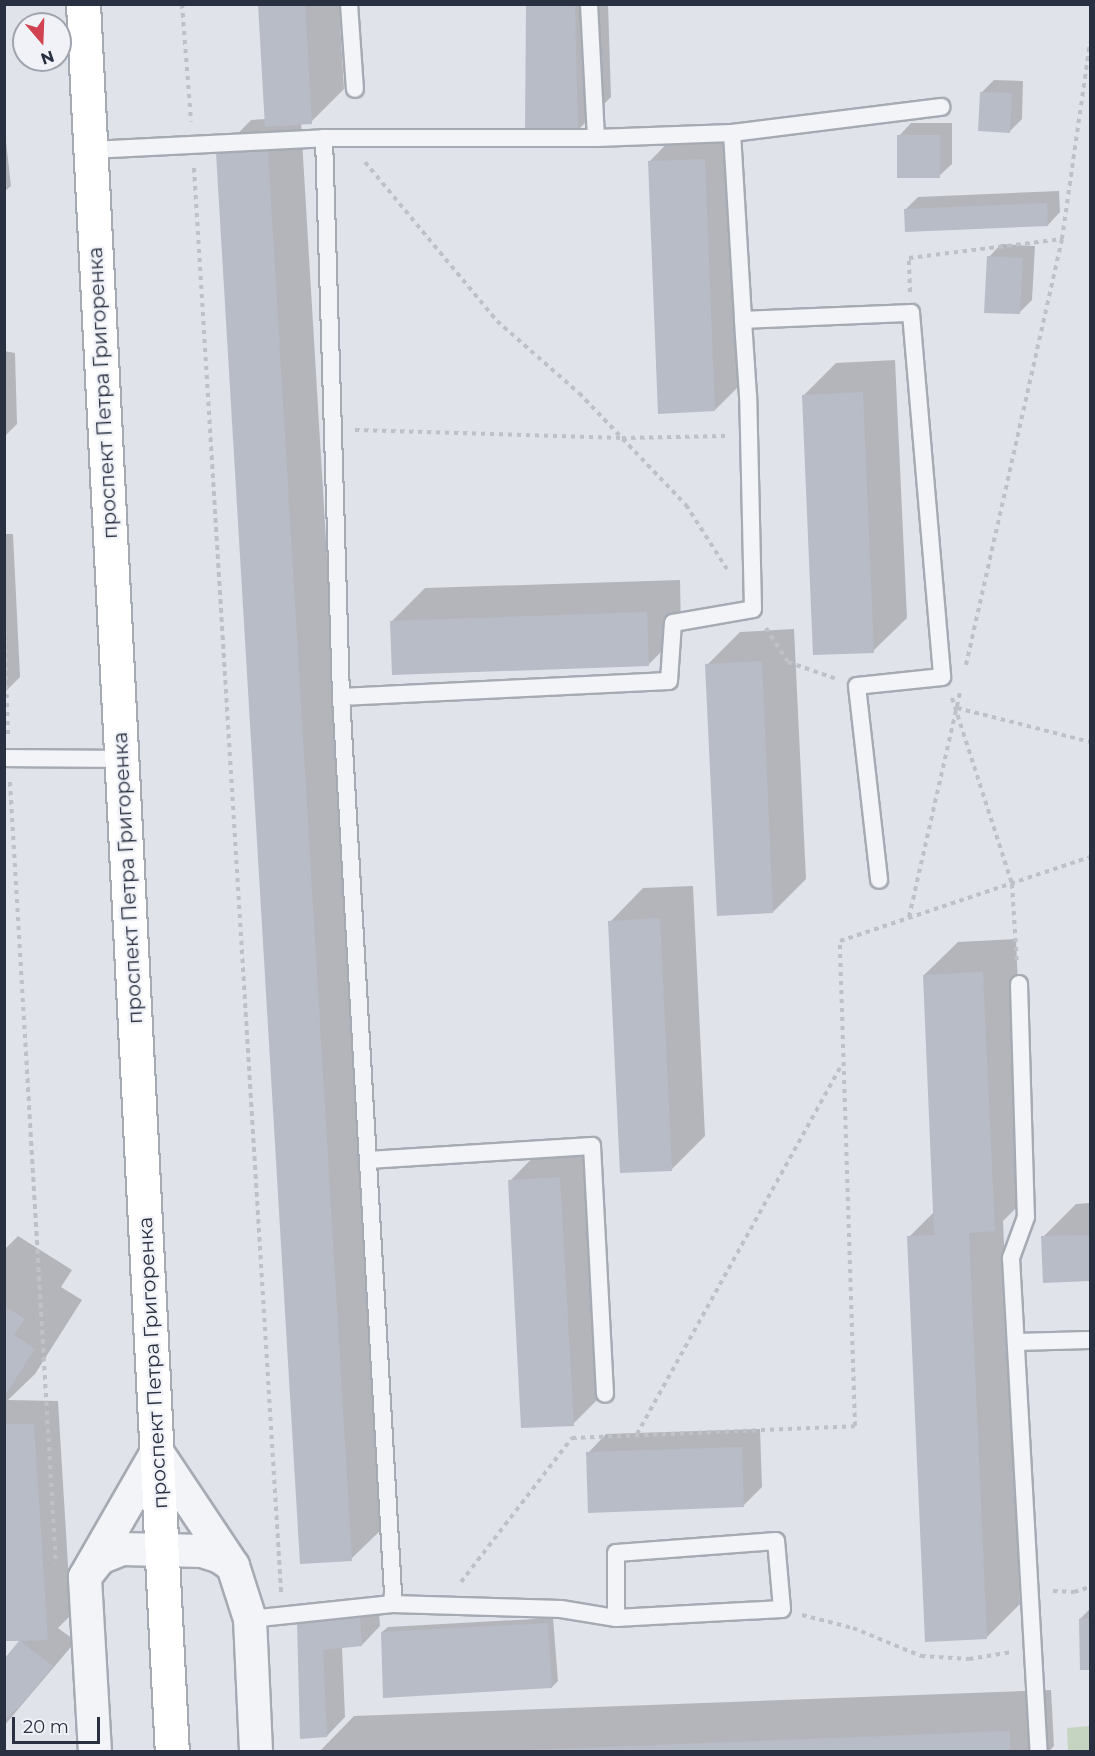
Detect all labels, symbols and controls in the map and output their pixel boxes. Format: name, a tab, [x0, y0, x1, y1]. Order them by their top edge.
north arrow	[12, 12, 72, 72]
text: N	[38, 47, 57, 69]
street label: проспект Петра Григоренка	[83, 246, 123, 540]
street label: проспект Петра Григоренка	[108, 731, 148, 1025]
street label: проспект Петра Григоренка	[133, 1216, 173, 1510]
scale bar	[15, 1705, 104, 1743]
text: 20 m	[23, 1716, 69, 1738]

